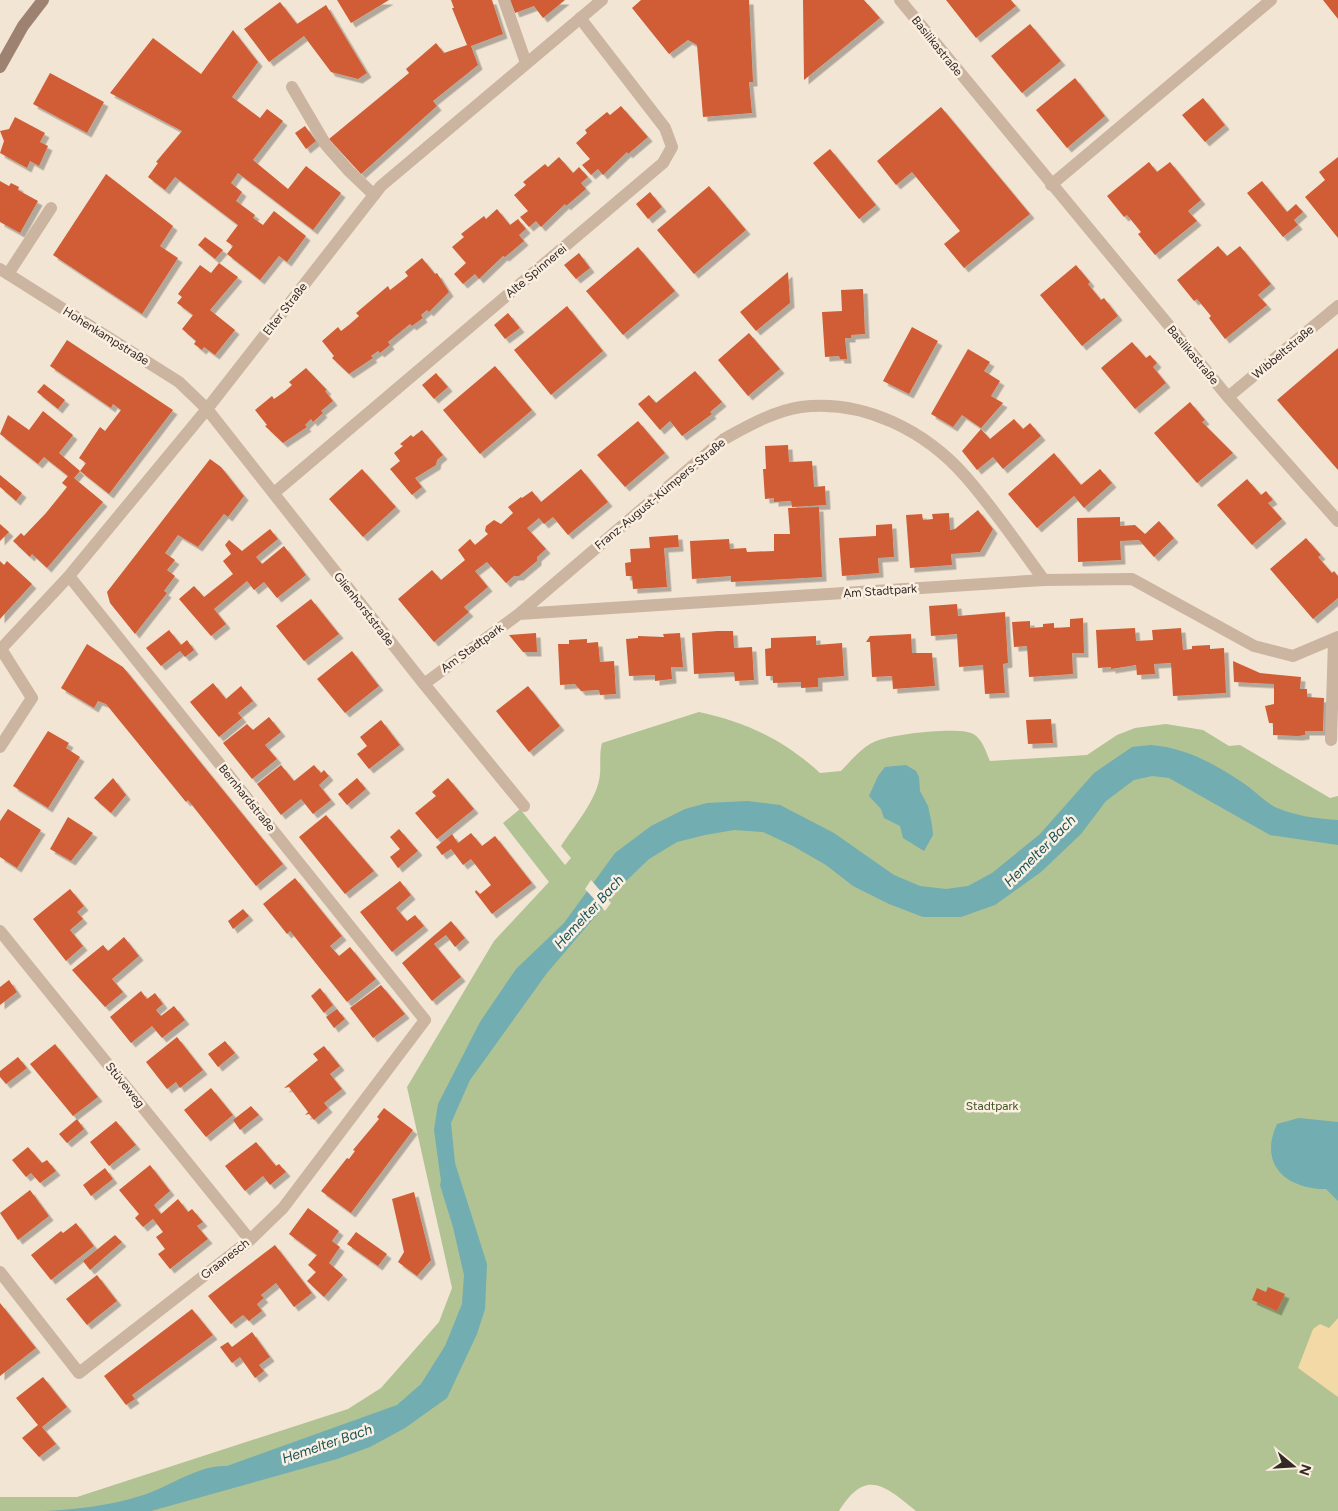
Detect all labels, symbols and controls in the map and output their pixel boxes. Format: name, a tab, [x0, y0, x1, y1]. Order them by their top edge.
street label: Basilikastraße	[909, 13, 966, 79]
street label: Alte Spinnerei	[503, 241, 569, 301]
street label: Elter Straße	[260, 279, 310, 338]
street label: Hohenkampstraße	[60, 304, 152, 368]
street label: Wibbeltstraße	[1249, 322, 1317, 382]
street label: Basilikastraße	[1164, 323, 1222, 388]
street label: Franz-August-Kümpers-Straße	[592, 435, 728, 553]
street label: Glienhorststraße	[331, 570, 397, 649]
street label: Am Stadtpark	[843, 581, 918, 601]
street label: Am Stadtpark	[438, 620, 506, 675]
street label: Bernhardstraße	[216, 762, 279, 835]
water label: Hemelter Bach	[1001, 812, 1079, 890]
water label: Hemelter Bach	[551, 872, 627, 952]
street label: Stüveweg	[103, 1060, 147, 1110]
park label: Stadtpark	[966, 1099, 1019, 1113]
street label: Graanesch	[198, 1236, 252, 1282]
water label: Hemelter Bach	[280, 1421, 375, 1467]
north arrow	[1268, 1441, 1318, 1491]
text: N	[1295, 1462, 1315, 1478]

